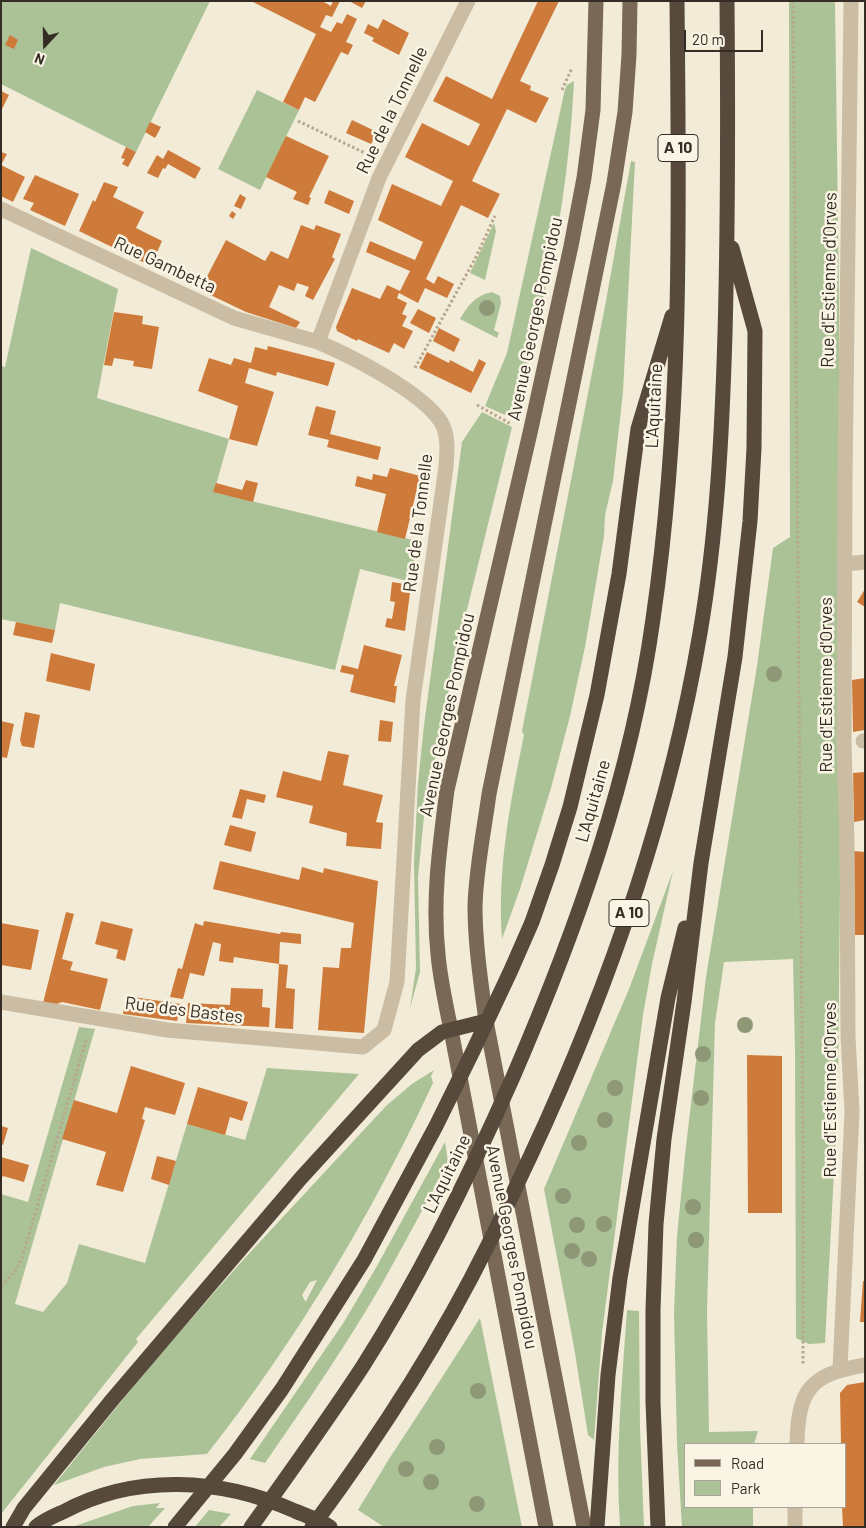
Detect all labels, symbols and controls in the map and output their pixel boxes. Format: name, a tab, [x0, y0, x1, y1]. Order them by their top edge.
north arrow	[20, 20, 70, 70]
scale bar	[686, 20, 765, 52]
text: 20 m	[692, 30, 724, 48]
street label: Rue de la Tonnelle	[352, 43, 432, 177]
text: N	[32, 50, 47, 69]
road number: A 10	[658, 134, 698, 162]
street label: Rue d'Estienne d'Orves	[817, 192, 841, 368]
street label: Avenue Georges Pompidou	[503, 215, 567, 423]
street label: Rue Gambetta	[110, 232, 220, 298]
street label: L'Aquitaine	[641, 363, 667, 449]
street label: Rue de la Tonnelle	[399, 453, 437, 593]
street label: Rue d'Estienne d'Orves	[815, 597, 837, 773]
street label: Avenue Georges Pompidou	[415, 611, 479, 819]
street label: L'Aquitaine	[571, 757, 615, 845]
road number: A 10	[609, 900, 649, 926]
street label: Rue des Bastes	[124, 992, 244, 1028]
street label: Rue d'Estienne d'Orves	[819, 1002, 841, 1178]
street label: L'Aquitaine	[419, 1131, 475, 1217]
street label: Avenue Georges Pompidou	[482, 1143, 542, 1351]
legend	[684, 1443, 846, 1508]
text: Road	[731, 1454, 764, 1472]
text: Park	[731, 1479, 760, 1497]

